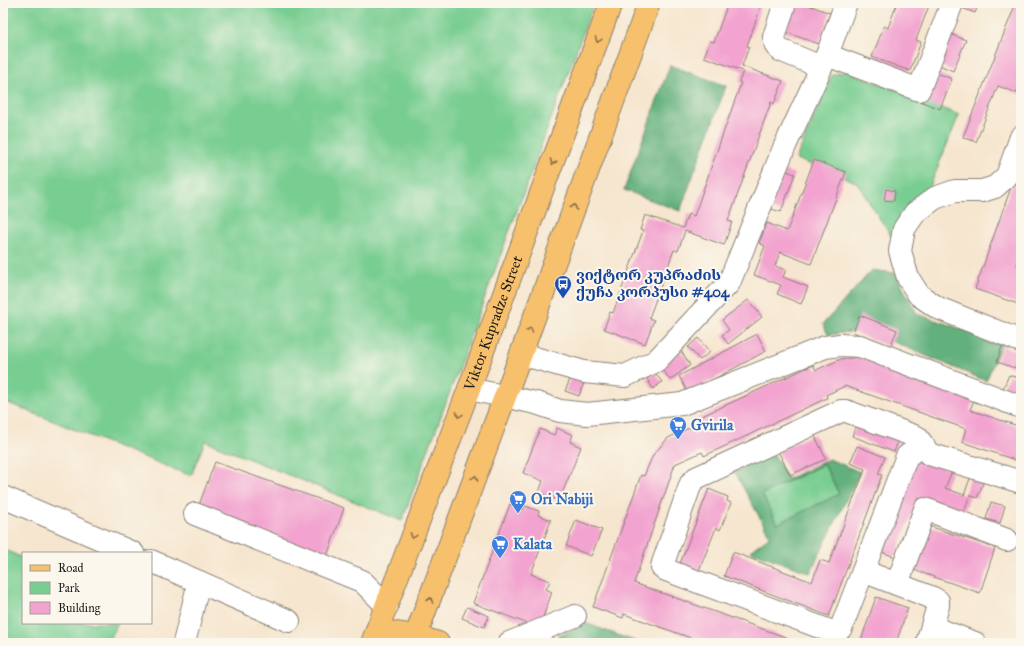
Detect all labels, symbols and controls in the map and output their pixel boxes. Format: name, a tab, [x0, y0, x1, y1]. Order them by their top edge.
one-way arrow	[594, 36, 602, 43]
one-way arrow	[549, 158, 557, 165]
one-way arrow	[570, 204, 578, 211]
street label: Viktor Kupradze Street	[460, 253, 526, 394]
place label: ვიქტორ კუპრაძის ქუჩა კორპუსი #404	[576, 266, 730, 302]
bus stop icon: ვიქტორ კუპრაძის ქუჩა კორპუსი #404	[553, 274, 573, 299]
one-way arrow	[525, 326, 534, 333]
one-way arrow	[455, 411, 463, 418]
supermarket icon: Gvirila	[668, 415, 688, 440]
place label: Gvirila	[691, 416, 734, 434]
one-way arrow	[471, 474, 479, 481]
supermarket icon: Ori Nabiji	[508, 489, 528, 514]
place label: Ori Nabiji	[531, 490, 594, 509]
one-way arrow	[410, 533, 418, 540]
supermarket icon: Kalata	[490, 534, 510, 559]
place label: Kalata	[513, 535, 553, 553]
legend	[22, 552, 152, 624]
text: Road	[58, 561, 84, 575]
text: Park	[58, 581, 80, 595]
one-way arrow	[426, 596, 434, 603]
text: Building	[58, 601, 101, 616]

